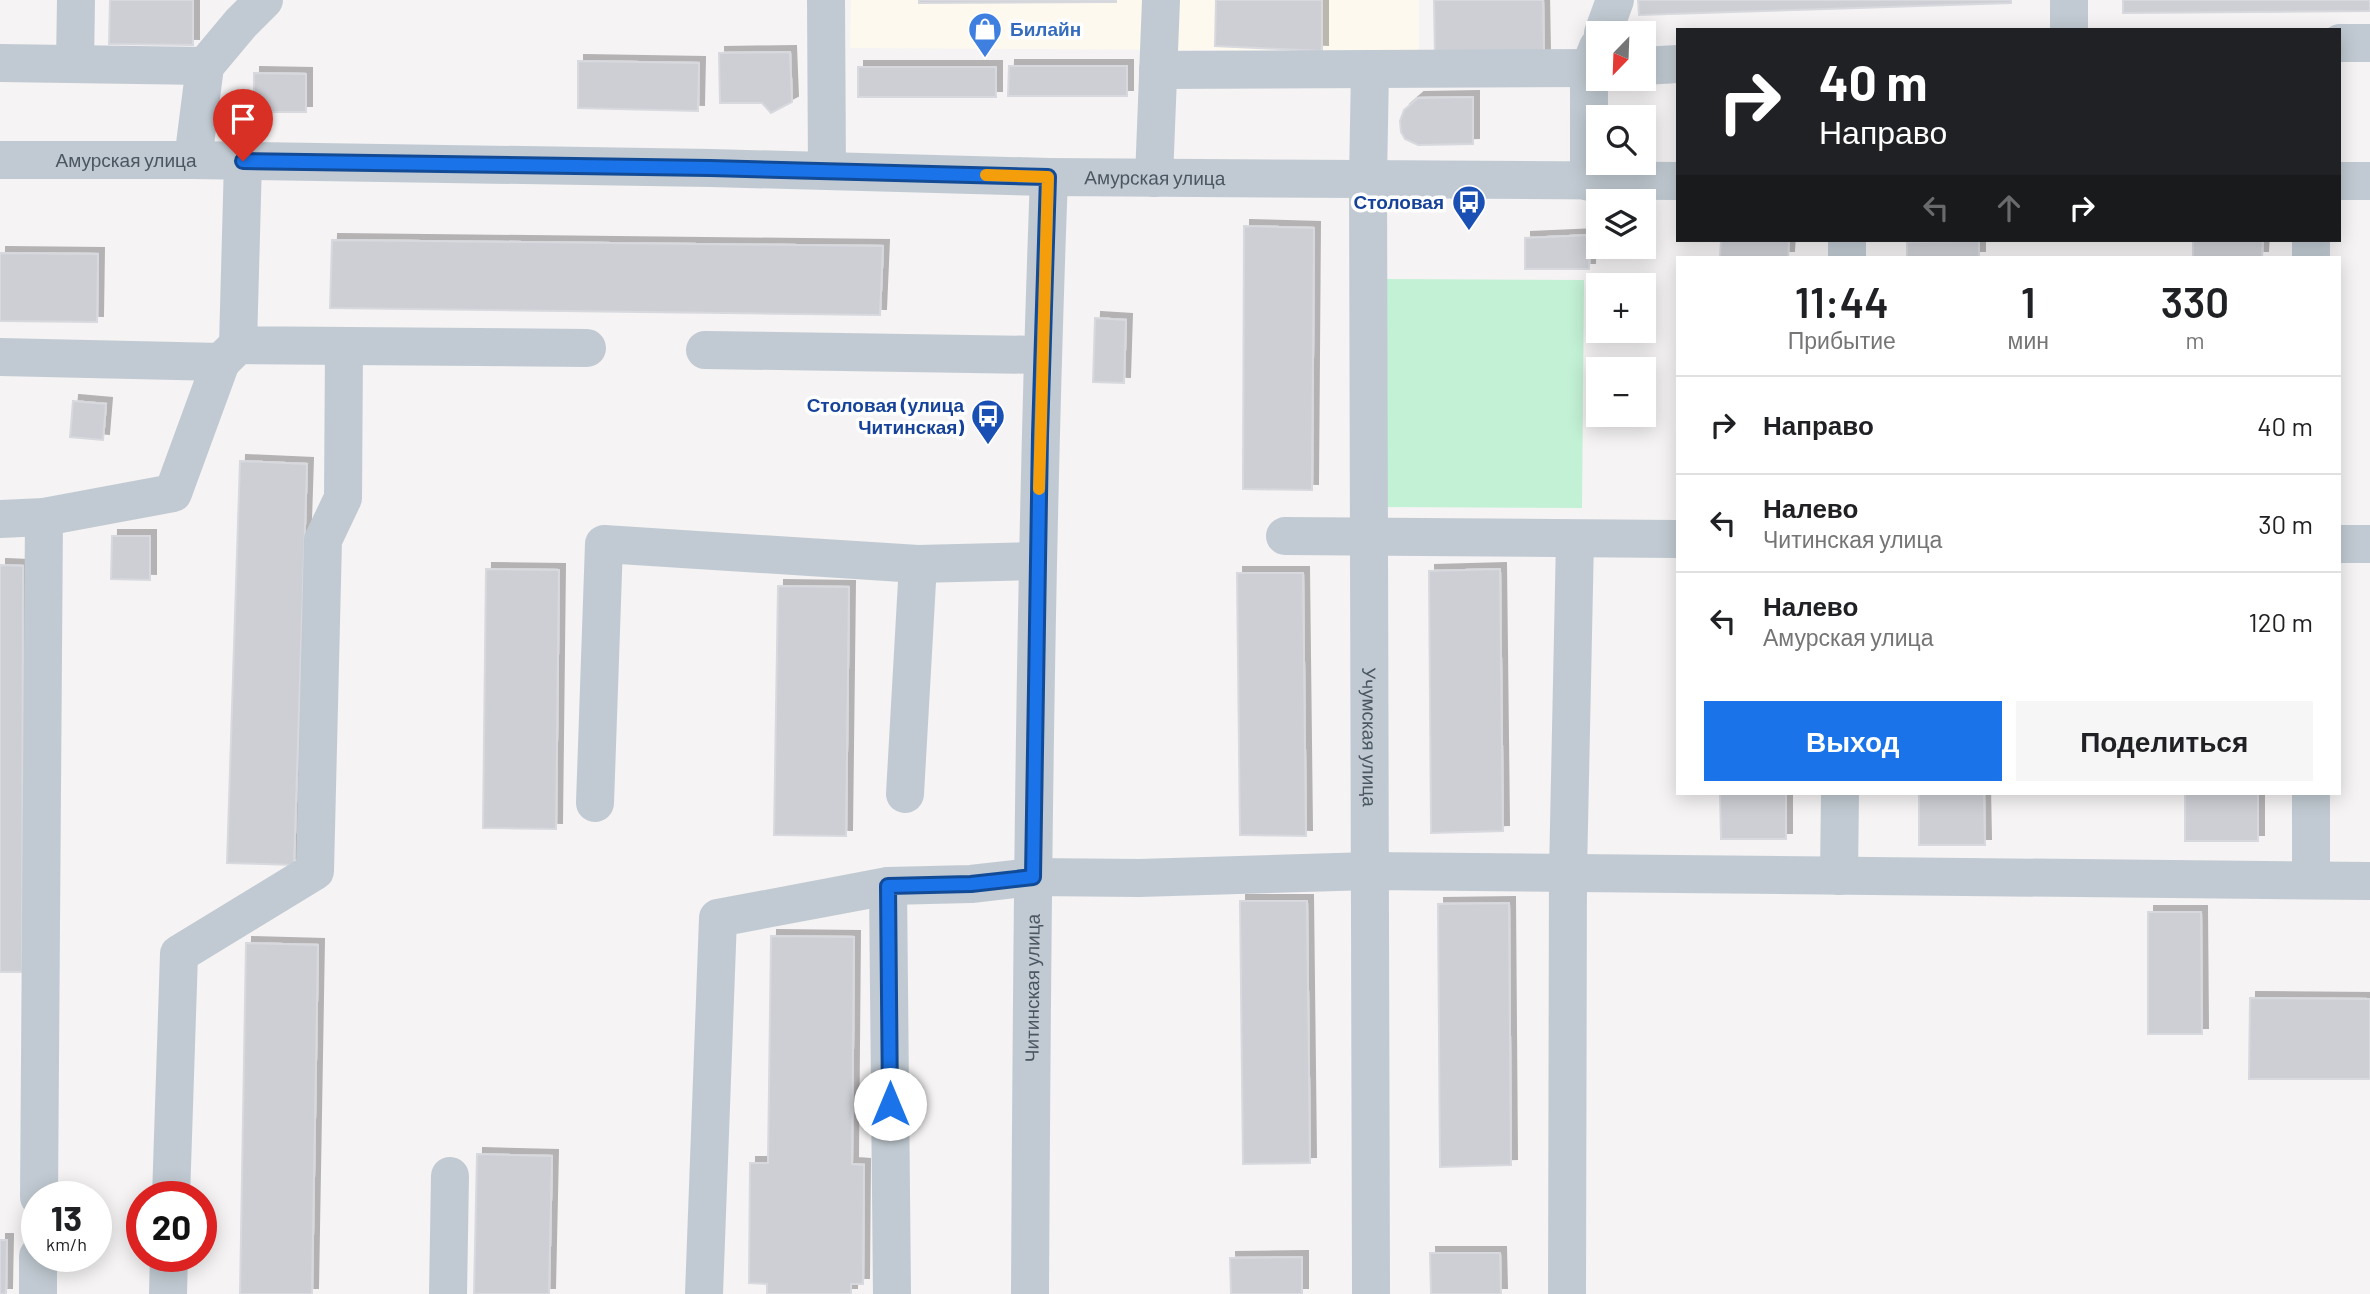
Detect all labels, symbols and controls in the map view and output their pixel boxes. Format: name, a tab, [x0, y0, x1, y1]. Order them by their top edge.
shop icon: Билайн	[966, 10, 1004, 59]
place label: Билайн	[1010, 17, 1081, 40]
north arrow	[1586, 21, 1656, 91]
map controls	[1586, 21, 1656, 427]
text: 40 m	[1819, 52, 1927, 111]
icon: right	[1704, 56, 1795, 147]
pin	[213, 89, 273, 161]
icon: arrive	[224, 100, 262, 138]
button: search	[1586, 105, 1656, 175]
text: Направо	[1819, 112, 1947, 150]
street label: Амурская улица	[55, 148, 197, 171]
street label: Амурская улица	[1084, 165, 1226, 189]
bus stop icon: Столовая	[1450, 183, 1488, 232]
button: layers	[1586, 189, 1656, 259]
icon: left	[1917, 189, 1955, 227]
icon: ahead	[1990, 189, 2028, 227]
icon: right	[2063, 189, 2101, 227]
place label: Столовая	[1354, 190, 1444, 213]
button: +	[1586, 273, 1656, 343]
text: 11:44	[1795, 276, 1889, 326]
text: 1	[2021, 276, 2036, 326]
text: 330	[2161, 276, 2229, 326]
text: Прибытие	[1788, 326, 1896, 354]
text: мин	[2008, 326, 2049, 354]
text: m	[2185, 326, 2204, 354]
button: −	[1586, 357, 1656, 427]
place label: Столовая (улица Читинская)	[807, 393, 964, 438]
bus stop icon: Столовая (улица Читинская)	[969, 397, 1007, 446]
icon: right	[1704, 406, 1742, 444]
text: Направо	[1763, 409, 1874, 440]
text: 40 m	[2257, 410, 2313, 441]
text: Налево	[1763, 492, 1858, 523]
icon: left	[1704, 504, 1742, 542]
text: 30 m	[2258, 508, 2313, 539]
text: Читинская улица	[1763, 525, 1942, 553]
text: Налево	[1763, 590, 1858, 621]
icon: left	[1704, 602, 1742, 640]
text: 120 m	[2249, 606, 2313, 637]
text: Амурская улица	[1763, 623, 1934, 651]
street label: Учумская улица	[1358, 667, 1382, 807]
button: Выход	[1704, 701, 2002, 781]
button: Поделиться	[2016, 701, 2313, 781]
street label: Читинская улица	[1019, 913, 1044, 1062]
position arrow	[853, 1067, 927, 1141]
speed limit sign: 20	[126, 1181, 217, 1272]
text: 13	[51, 1196, 82, 1238]
text: km/h	[46, 1233, 87, 1255]

